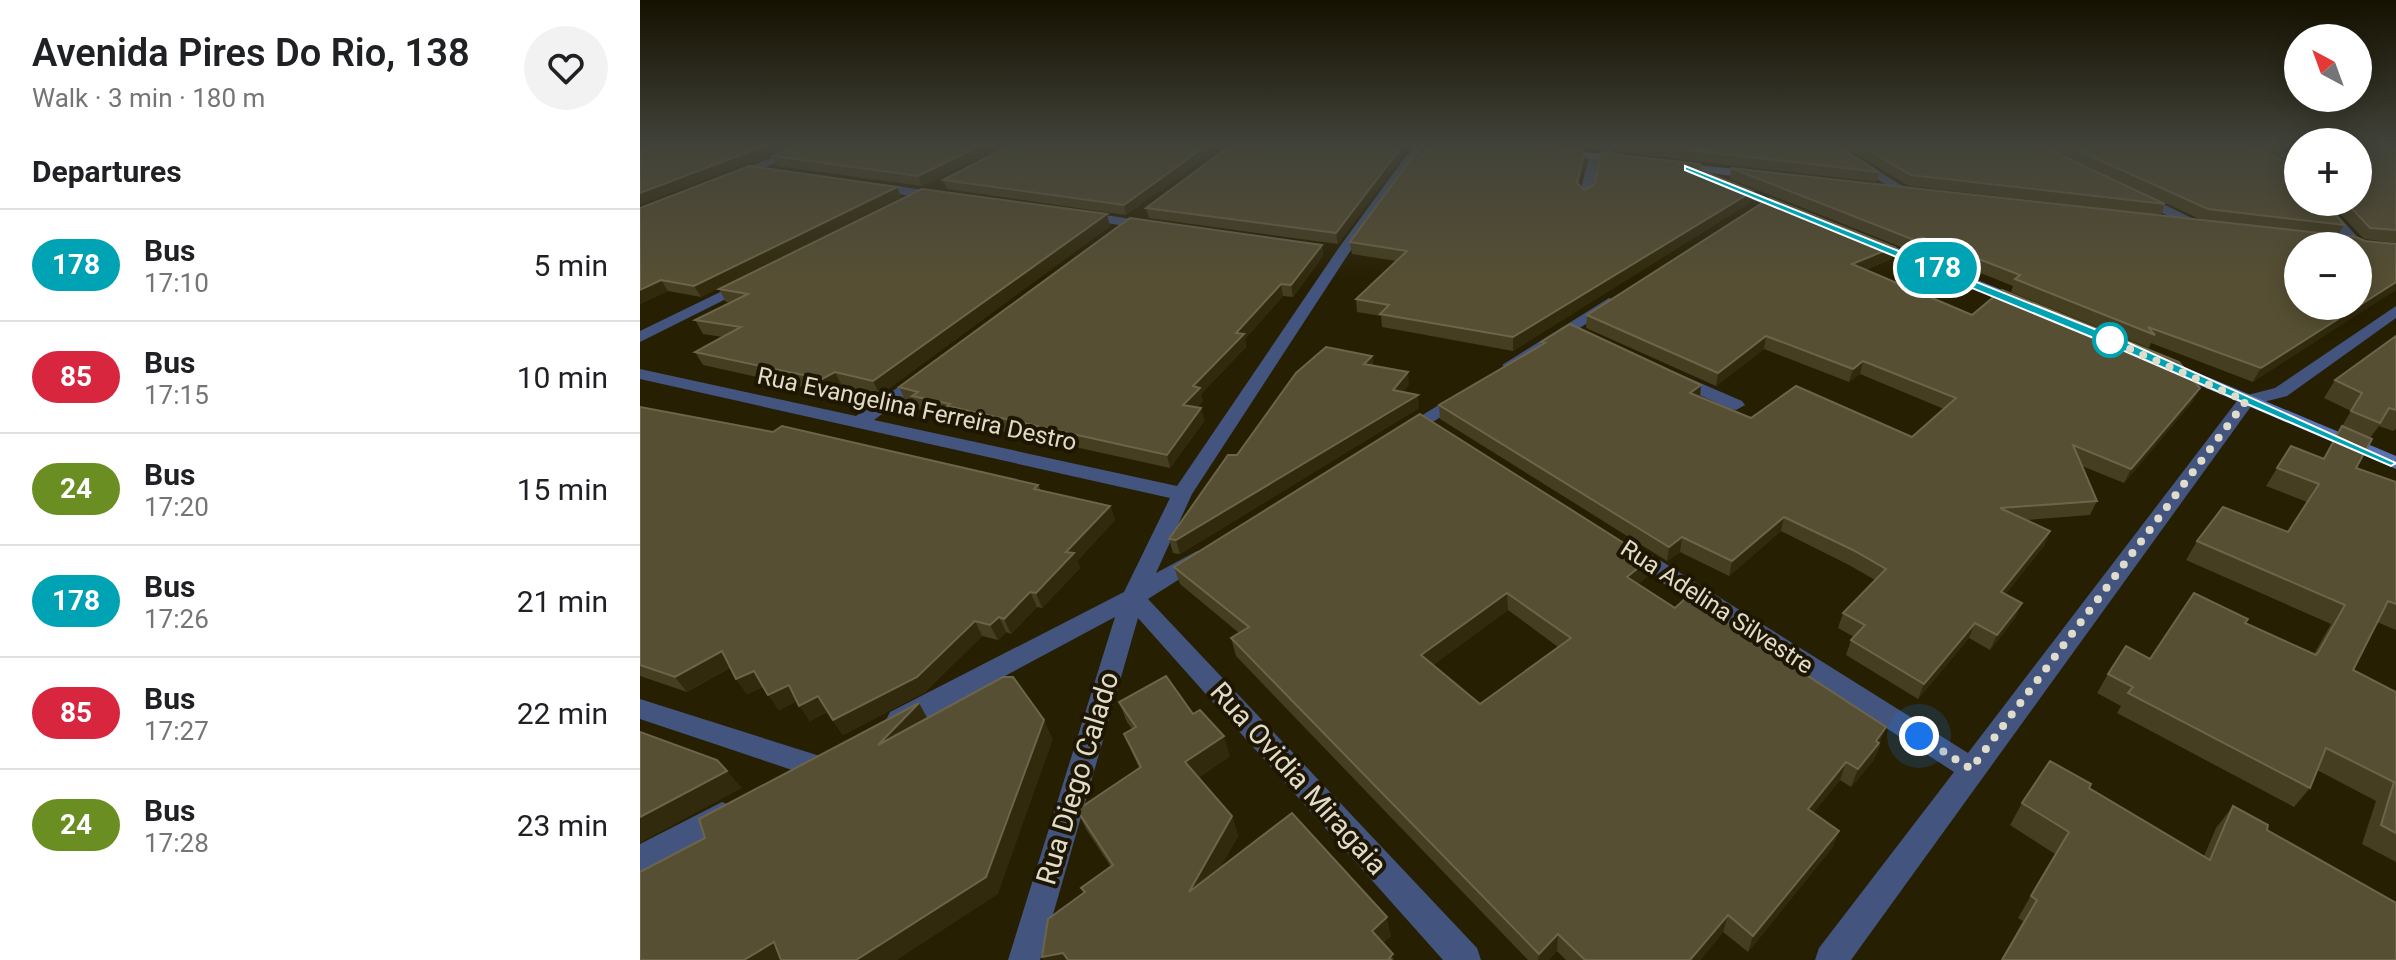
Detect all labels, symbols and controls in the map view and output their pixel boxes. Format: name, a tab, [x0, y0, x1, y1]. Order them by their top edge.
north arrow	[2284, 24, 2372, 112]
map controls	[2284, 24, 2372, 320]
button: heart	[524, 26, 608, 110]
text: Avenida Pires Do Rio, 138	[32, 31, 470, 75]
text: Walk · 3 min · 180 m	[32, 83, 265, 113]
button: +	[2284, 128, 2372, 216]
text: Departures	[32, 154, 182, 189]
button: −	[2284, 232, 2372, 320]
text: Bus	[144, 233, 195, 268]
line badge: 178	[1891, 242, 1983, 294]
text: 178	[52, 248, 100, 281]
text: 5 min	[534, 248, 608, 283]
text: 178	[1913, 251, 1961, 284]
text: 17:10	[144, 268, 209, 298]
unlabelled marker	[2093, 323, 2127, 357]
text: Bus	[144, 345, 195, 380]
text: 85	[60, 360, 92, 393]
text: 10 min	[517, 360, 608, 395]
street label: Rua Evangelina Ferreira Destro	[755, 361, 1079, 457]
text: 17:15	[144, 380, 209, 410]
text: Bus	[144, 457, 195, 492]
text: 24	[60, 472, 92, 505]
text: 15 min	[517, 472, 608, 507]
text: 17:20	[144, 492, 209, 522]
street label: Rua Adelina Silvestre	[1615, 534, 1819, 680]
text: Bus	[144, 569, 195, 604]
text: 178	[52, 584, 100, 617]
text: 21 min	[517, 584, 608, 619]
text: 17:26	[144, 604, 209, 634]
street label: Rua Diego Calado	[1029, 668, 1126, 889]
street label: Rua Ovidia Miragaia	[1203, 675, 1394, 881]
text: Bus	[144, 681, 195, 716]
text: 85	[60, 696, 92, 729]
text: 22 min	[517, 696, 608, 731]
text: 17:27	[144, 716, 209, 746]
your location	[1899, 716, 1939, 756]
text: Bus	[144, 793, 195, 828]
text: 24	[60, 808, 92, 841]
text: 23 min	[517, 808, 608, 843]
text: 17:28	[144, 828, 209, 858]

